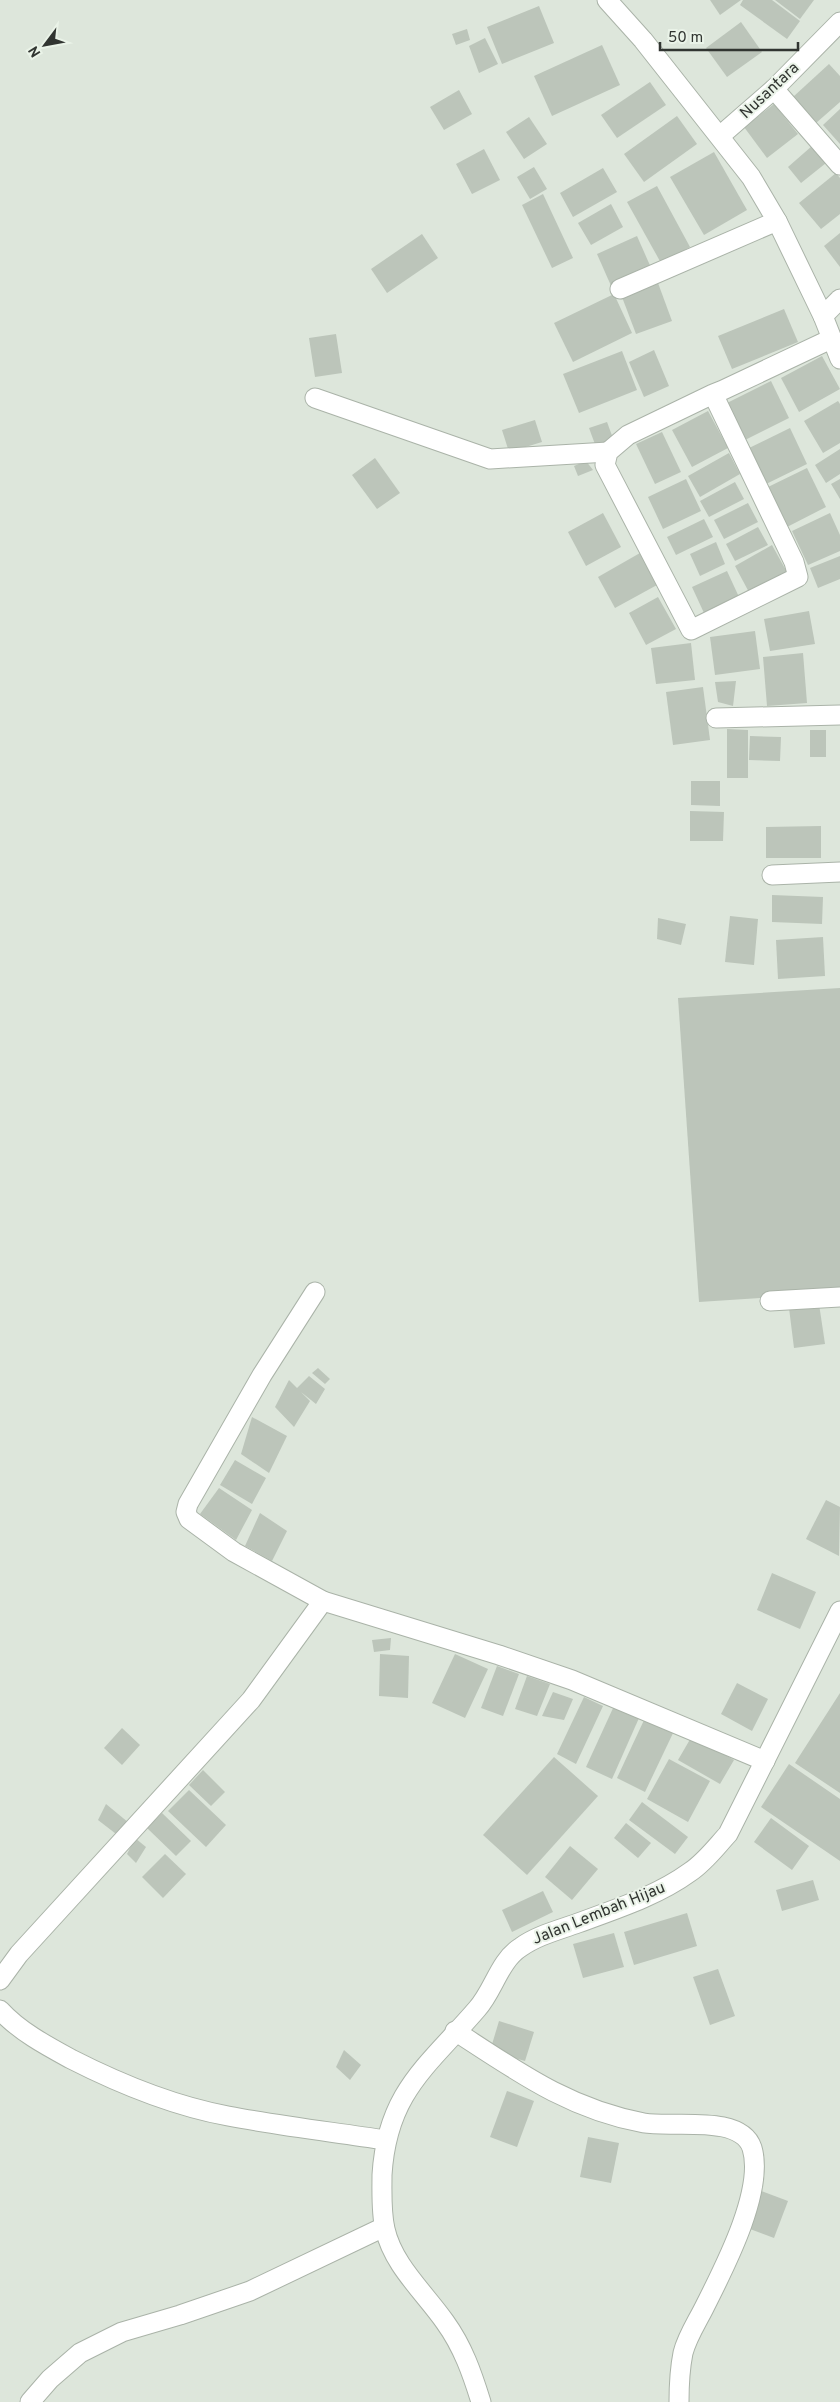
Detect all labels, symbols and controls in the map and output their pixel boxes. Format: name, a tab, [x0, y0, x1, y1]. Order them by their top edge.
north arrow	[20, 20, 70, 70]
scale bar	[660, 20, 798, 52]
text: 50 m	[668, 29, 703, 48]
text: N	[25, 42, 45, 60]
street label: Nusantara	[736, 58, 804, 124]
street label: Jalan Lembah Hijau	[530, 1878, 668, 1950]

